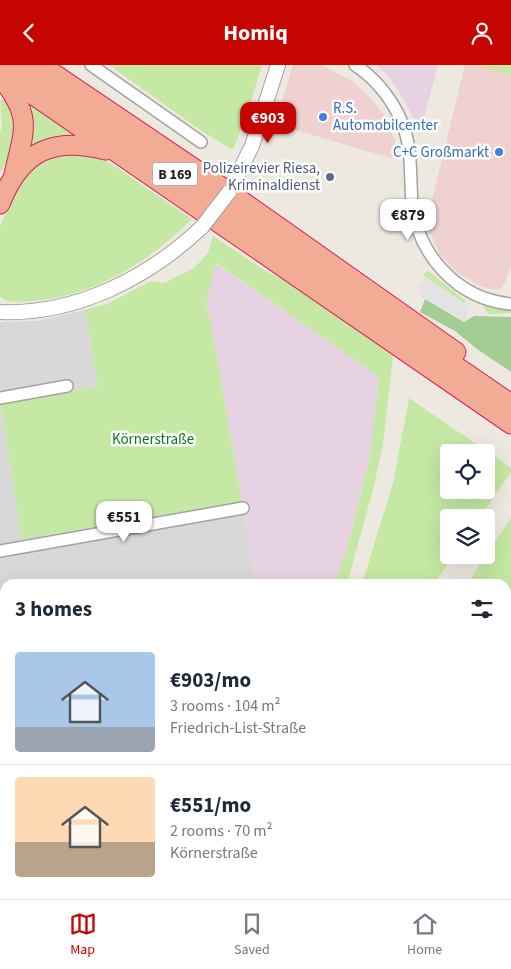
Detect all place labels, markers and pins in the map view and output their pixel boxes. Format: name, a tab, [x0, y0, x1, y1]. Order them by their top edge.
place label: R.S. Automobilcenter	[333, 98, 439, 136]
pin: €903	[238, 101, 298, 144]
marker: R.S. Automobilcenter	[317, 111, 329, 123]
place label: C+C Großmarkt	[393, 142, 489, 163]
marker: C+C Großmarkt	[493, 146, 505, 158]
place label: Polizeirevier Riesa, Kriminaldienst	[203, 158, 320, 196]
marker: Polizeirevier Riesa, Kriminaldienst	[324, 171, 336, 183]
pin: €879	[378, 199, 438, 241]
pin: €551	[94, 501, 154, 543]

